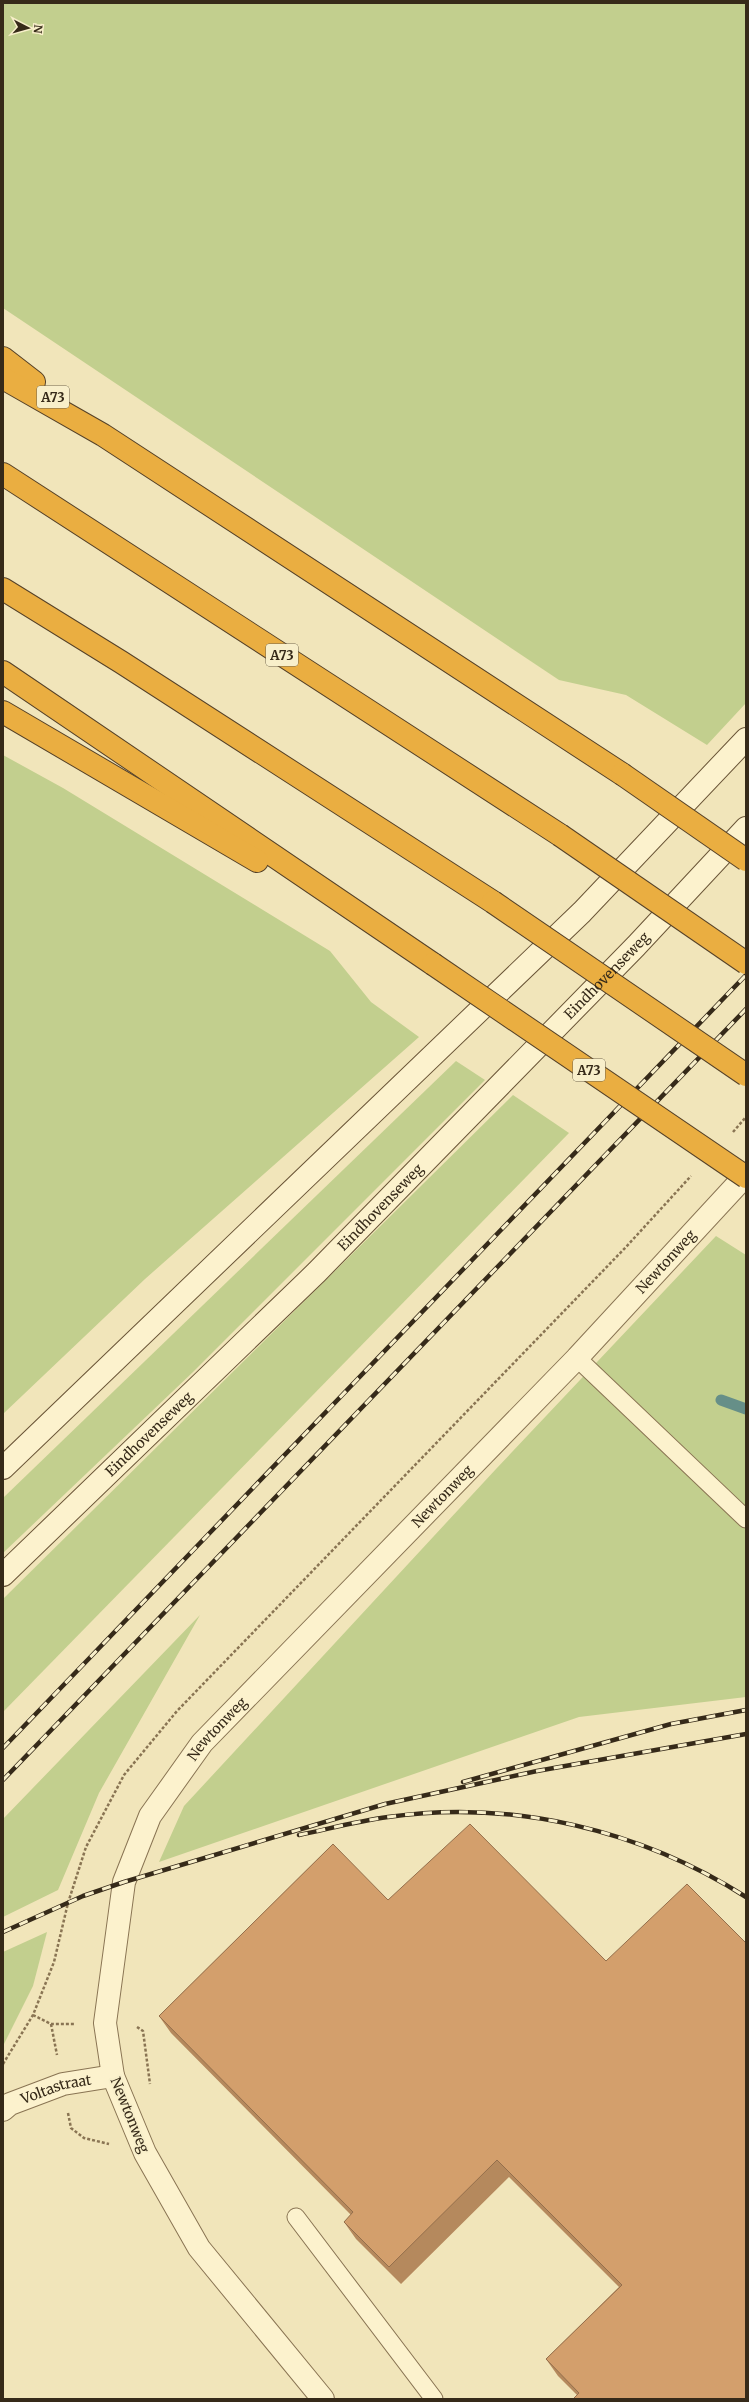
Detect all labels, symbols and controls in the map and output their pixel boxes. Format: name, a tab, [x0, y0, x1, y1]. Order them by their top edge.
north arrow	[8, 8, 48, 48]
text: N	[30, 24, 45, 34]
road number: A73	[37, 386, 69, 408]
road number: A73	[266, 644, 298, 666]
street label: Eindhovenseweg	[560, 928, 654, 1023]
road number: A73	[573, 1059, 605, 1081]
street label: Eindhovenseweg	[334, 1159, 427, 1255]
street label: Newtonweg	[632, 1226, 700, 1297]
street label: Eindhovenseweg	[101, 1387, 197, 1480]
street label: Newtonweg	[408, 1461, 477, 1531]
street label: Newtonweg	[183, 1693, 251, 1764]
street label: Voltastraat	[17, 2071, 93, 2108]
street label: Newtonweg	[107, 2074, 154, 2156]

